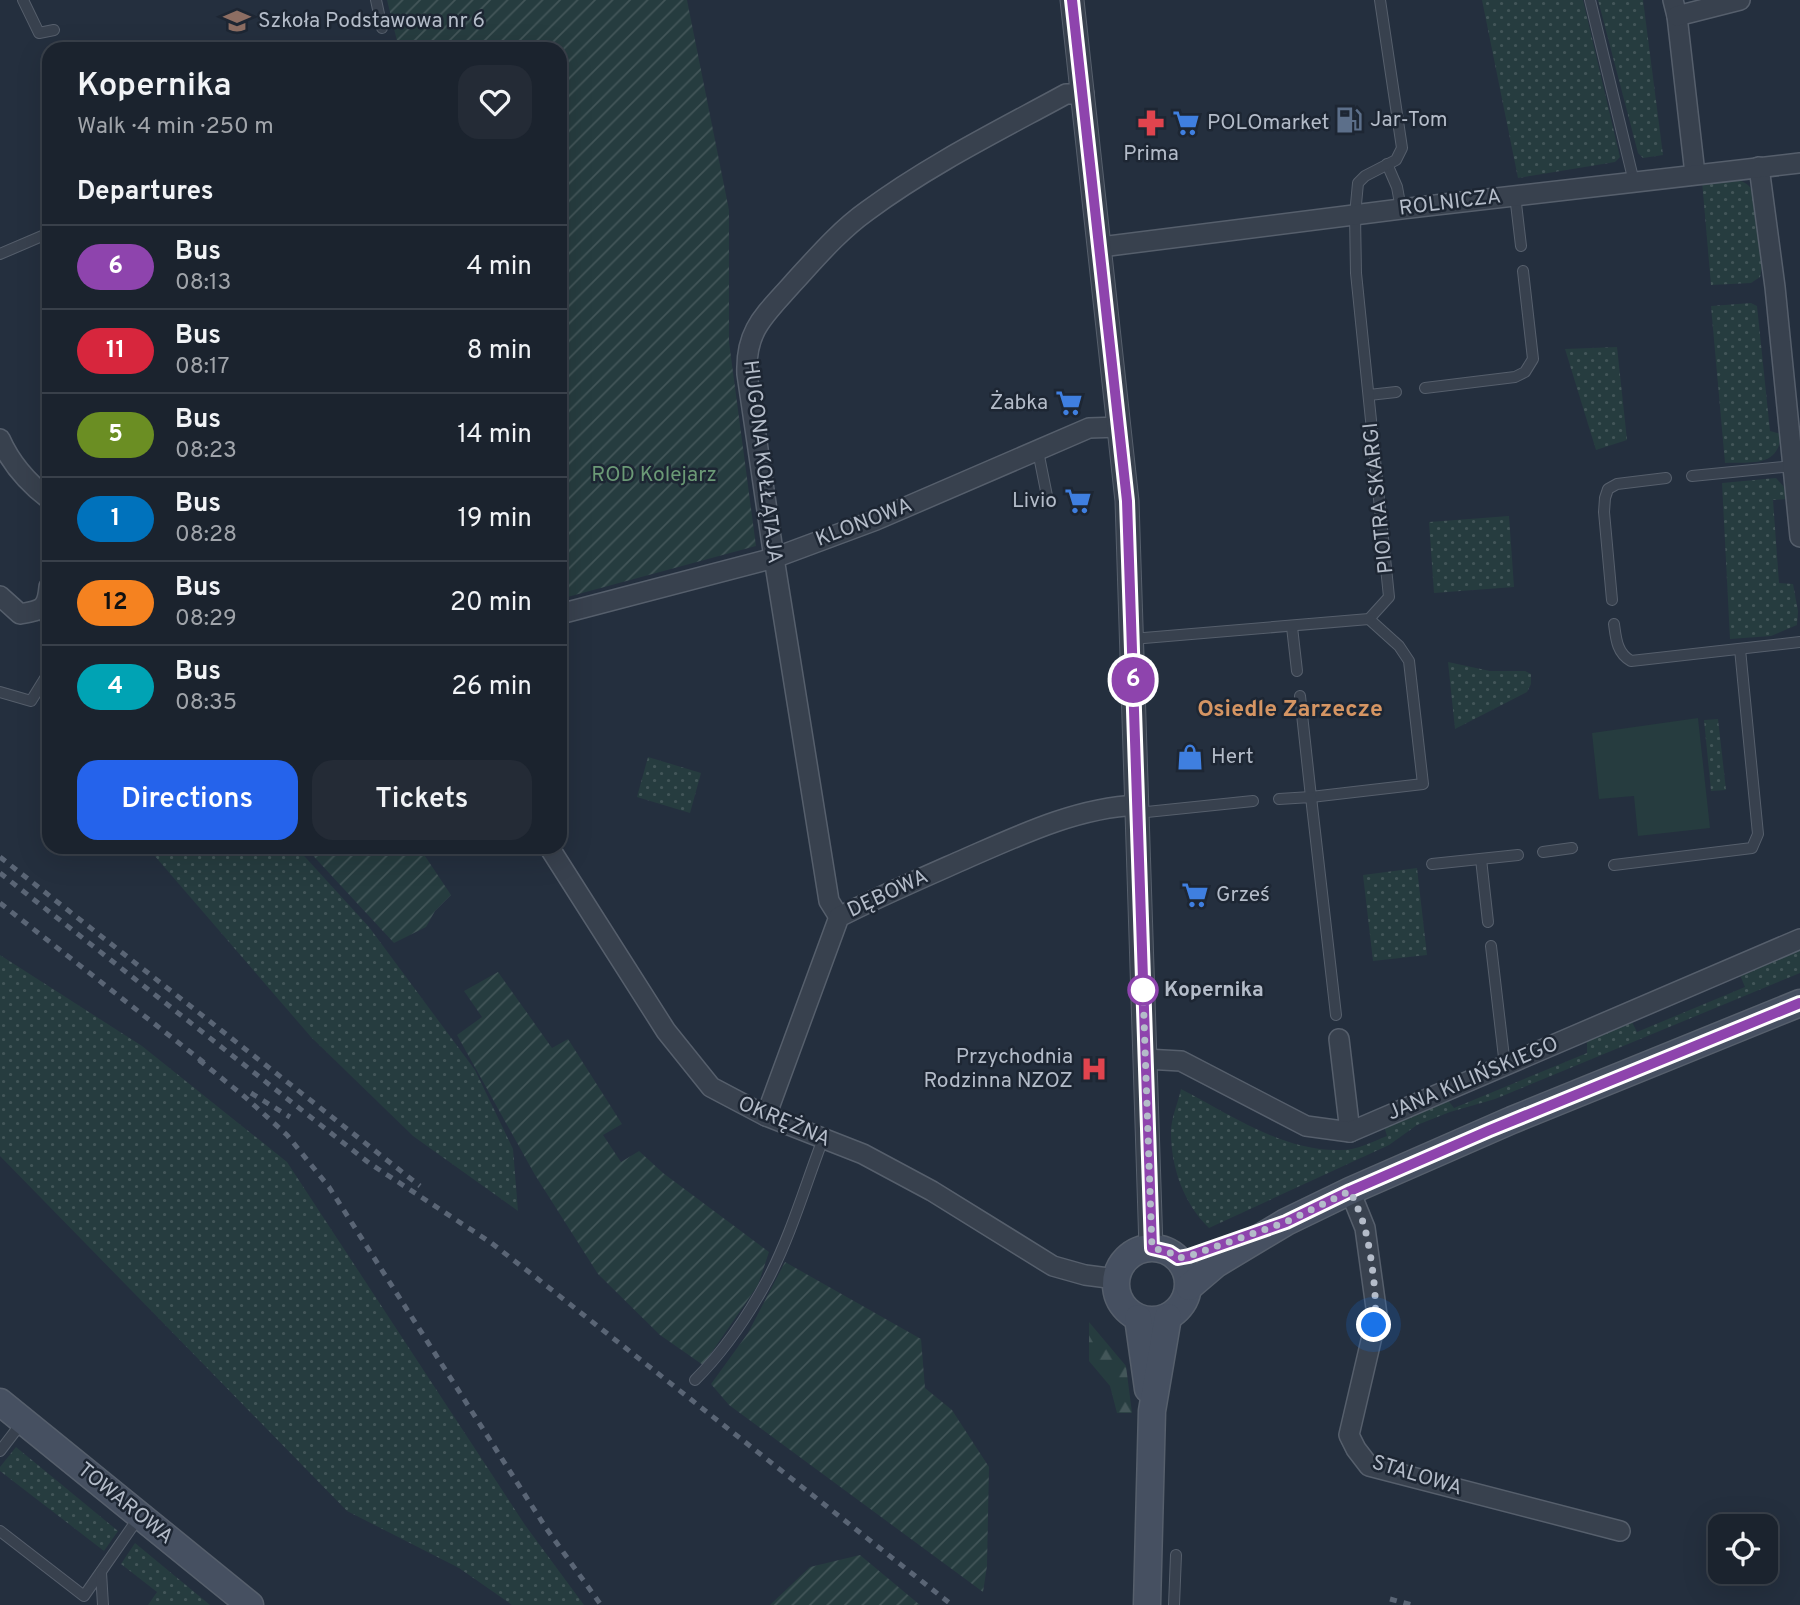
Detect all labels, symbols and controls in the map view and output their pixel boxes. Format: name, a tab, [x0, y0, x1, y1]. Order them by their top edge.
school or university icon: Szkoła Podstawowa nr 6	[222, 6, 252, 36]
place label: Szkoła Podstawowa nr 6	[258, 8, 485, 35]
button: heart	[458, 65, 532, 139]
text: Kopernika	[77, 66, 232, 108]
fuel station icon: Jar-Tom	[1334, 105, 1364, 135]
place label: Jar-Tom	[1370, 107, 1448, 134]
pharmacy icon: Prima	[1136, 108, 1166, 138]
supermarket icon: POLOmarket	[1171, 108, 1201, 138]
place label: POLOmarket	[1207, 110, 1329, 137]
text: Walk · 4 min · 250 m	[77, 113, 274, 142]
place label: Prima	[1123, 141, 1179, 168]
text: Departures	[77, 176, 214, 209]
street label: ROLNICZA	[1397, 183, 1503, 223]
text: Bus	[175, 236, 221, 269]
text: 4 min	[466, 251, 532, 284]
text: 6	[108, 252, 123, 282]
text: 08:13	[175, 269, 231, 298]
text: Bus	[175, 320, 221, 353]
text: 8 min	[467, 335, 532, 368]
text: 11	[106, 336, 125, 366]
text: 08:17	[175, 353, 230, 382]
street label: HUGONA KOŁŁĄTAJA	[736, 359, 788, 565]
supermarket icon: Żabka	[1054, 388, 1084, 418]
place label: Żabka	[990, 390, 1048, 417]
text: Bus	[175, 404, 221, 437]
text: 14 min	[457, 419, 532, 452]
text: 5	[108, 420, 123, 450]
street label: PIOTRA SKARGI	[1358, 421, 1400, 575]
text: 08:23	[175, 437, 237, 466]
park label: ROD Kolejarz	[591, 462, 717, 489]
supermarket icon: Livio	[1063, 486, 1093, 516]
text: Bus	[175, 488, 221, 521]
place label: Livio	[1012, 488, 1057, 515]
street label: KLONOWA	[812, 492, 916, 554]
text: 19 min	[457, 503, 532, 536]
text: 1	[111, 504, 120, 534]
text: 08:28	[175, 521, 237, 550]
text: Bus	[175, 572, 221, 605]
text: 20 min	[450, 587, 532, 620]
text: 12	[103, 588, 128, 618]
text: 08:29	[175, 605, 237, 634]
text: Bus	[175, 656, 221, 689]
line badge: 6	[1110, 657, 1156, 703]
text: 6	[1126, 665, 1140, 695]
text: 26 min	[451, 671, 532, 704]
text: 4	[108, 672, 123, 702]
text: 08:35	[175, 689, 237, 718]
district label: Osiedle Zarzecze	[1197, 696, 1383, 725]
shop icon: Hert	[1175, 742, 1205, 772]
place label: Hert	[1211, 744, 1254, 771]
button: Directions	[77, 760, 298, 840]
button: Tickets	[312, 760, 532, 840]
street label: DĘBOWA	[843, 864, 933, 924]
supermarket icon: Grześ	[1180, 880, 1210, 910]
place label: Grześ	[1216, 882, 1270, 909]
marker: Kopernika	[1128, 975, 1158, 1005]
place label: Kopernika	[1164, 977, 1264, 1004]
street label: JANA KILIŃSKIEGO	[1383, 1030, 1563, 1127]
place label: Przychodnia Rodzinna NZOZ	[923, 1044, 1073, 1095]
hospital icon: Przychodnia Rodzinna NZOZ	[1079, 1054, 1109, 1084]
street label: OKRĘŻNA	[734, 1090, 834, 1154]
your location	[1356, 1307, 1391, 1342]
street label: STALOWA	[1368, 1449, 1466, 1503]
street label: TOWAROWA	[71, 1457, 179, 1551]
map controls	[1708, 1514, 1778, 1584]
button: locate	[1708, 1514, 1778, 1584]

